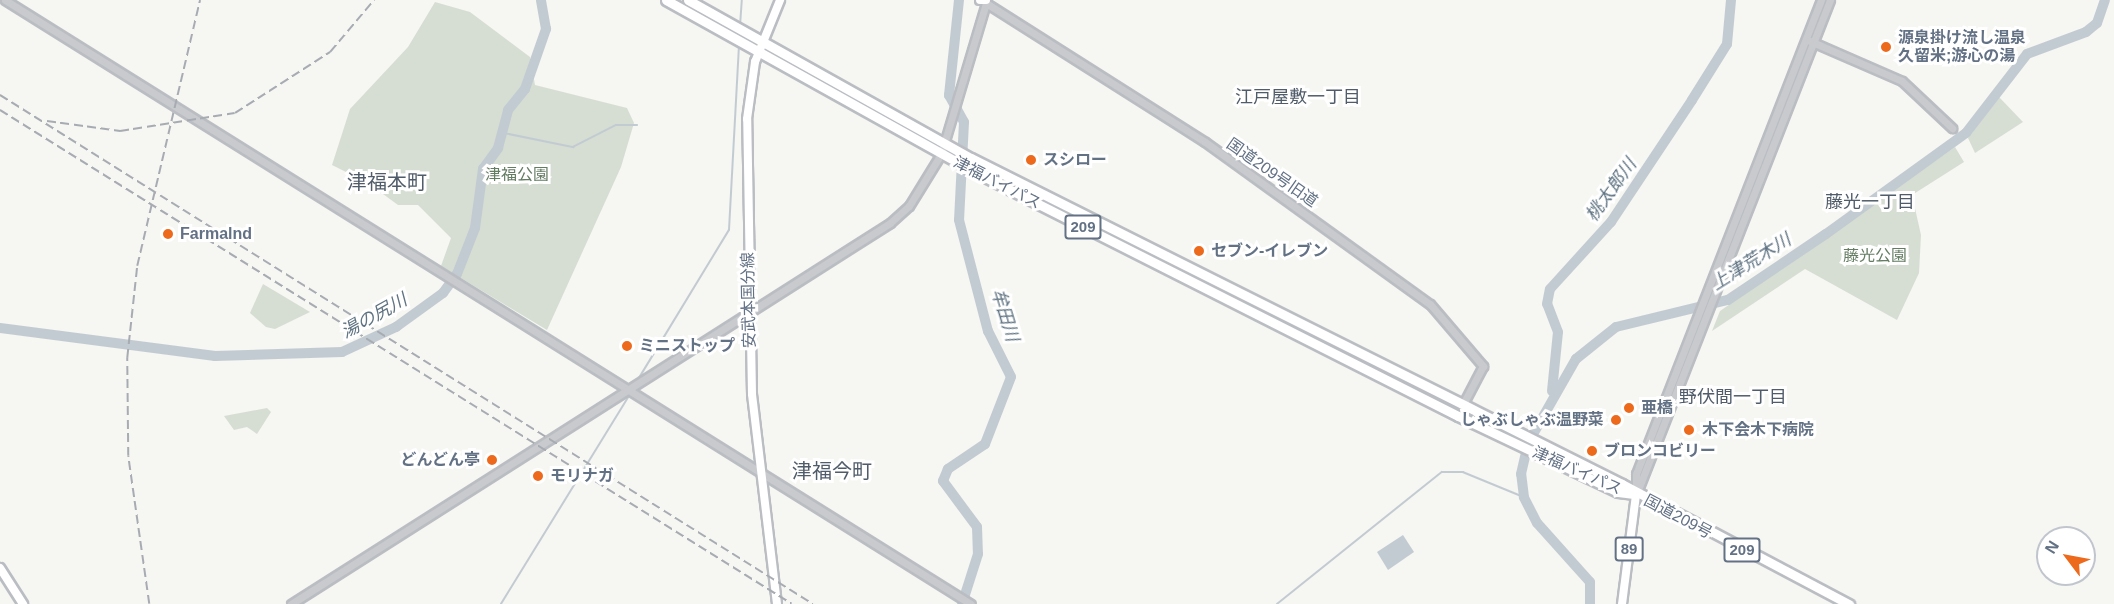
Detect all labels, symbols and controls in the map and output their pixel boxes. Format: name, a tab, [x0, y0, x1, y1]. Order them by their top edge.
place label: 源泉掛け流し温泉 久留米;游心の湯	[1898, 28, 2026, 66]
marker: 源泉掛け流し温泉 久留米;游心の湯	[1879, 40, 1893, 54]
district label: 江戸屋敷一丁目	[1235, 86, 1361, 108]
street label: 国道209号旧道	[1223, 135, 1321, 211]
place label: スシロー	[1043, 150, 1107, 170]
street label: 津福バイパス	[950, 153, 1044, 213]
marker: スシロー	[1024, 153, 1038, 167]
water label: 桃太郎川	[1581, 155, 1641, 225]
park label: 津福公園	[485, 165, 549, 185]
district label: 津福本町	[347, 170, 427, 194]
district label: 藤光一丁目	[1825, 191, 1915, 213]
road number: 209	[1064, 215, 1102, 239]
place label: Farmalnd	[180, 224, 252, 244]
marker: Farmalnd	[161, 227, 175, 241]
water label: 上津荒木川	[1707, 229, 1795, 295]
place label: セブン-イレブン	[1211, 241, 1328, 261]
marker: セブン-イレブン	[1192, 244, 1206, 258]
park label: 藤光公園	[1843, 246, 1907, 266]
street label: 安武本国分線	[739, 252, 759, 348]
water label: 牟田川	[987, 286, 1023, 344]
water label: 湯の尻川	[337, 289, 411, 343]
place label: ミニストップ	[639, 336, 735, 356]
marker: ミニストップ	[620, 339, 634, 353]
district label: 野伏間一丁目	[1679, 386, 1787, 408]
place label: 亜橋	[1641, 398, 1673, 418]
marker: 亜橋	[1622, 401, 1636, 415]
place label: しゃぶしゃぶ温野菜	[1460, 410, 1604, 430]
marker: しゃぶしゃぶ温野菜	[1609, 413, 1623, 427]
place label: 木下会木下病院	[1702, 420, 1814, 440]
marker: 木下会木下病院	[1680, 421, 1698, 439]
place label: ブロンコビリー	[1604, 441, 1716, 461]
street label: 津福バイパス	[1529, 443, 1625, 499]
marker: ブロンコビリー	[1585, 444, 1599, 458]
place label: どんどん亭	[400, 450, 480, 470]
marker: どんどん亭	[485, 453, 499, 467]
district label: 津福今町	[792, 459, 872, 483]
place label: モリナガ	[550, 466, 614, 486]
marker: モリナガ	[531, 469, 545, 483]
street label: 国道209号	[1641, 491, 1715, 543]
north arrow	[2036, 526, 2096, 586]
road number: 89	[1614, 537, 1644, 561]
road number: 209	[1722, 538, 1762, 562]
text: N	[2042, 538, 2062, 557]

